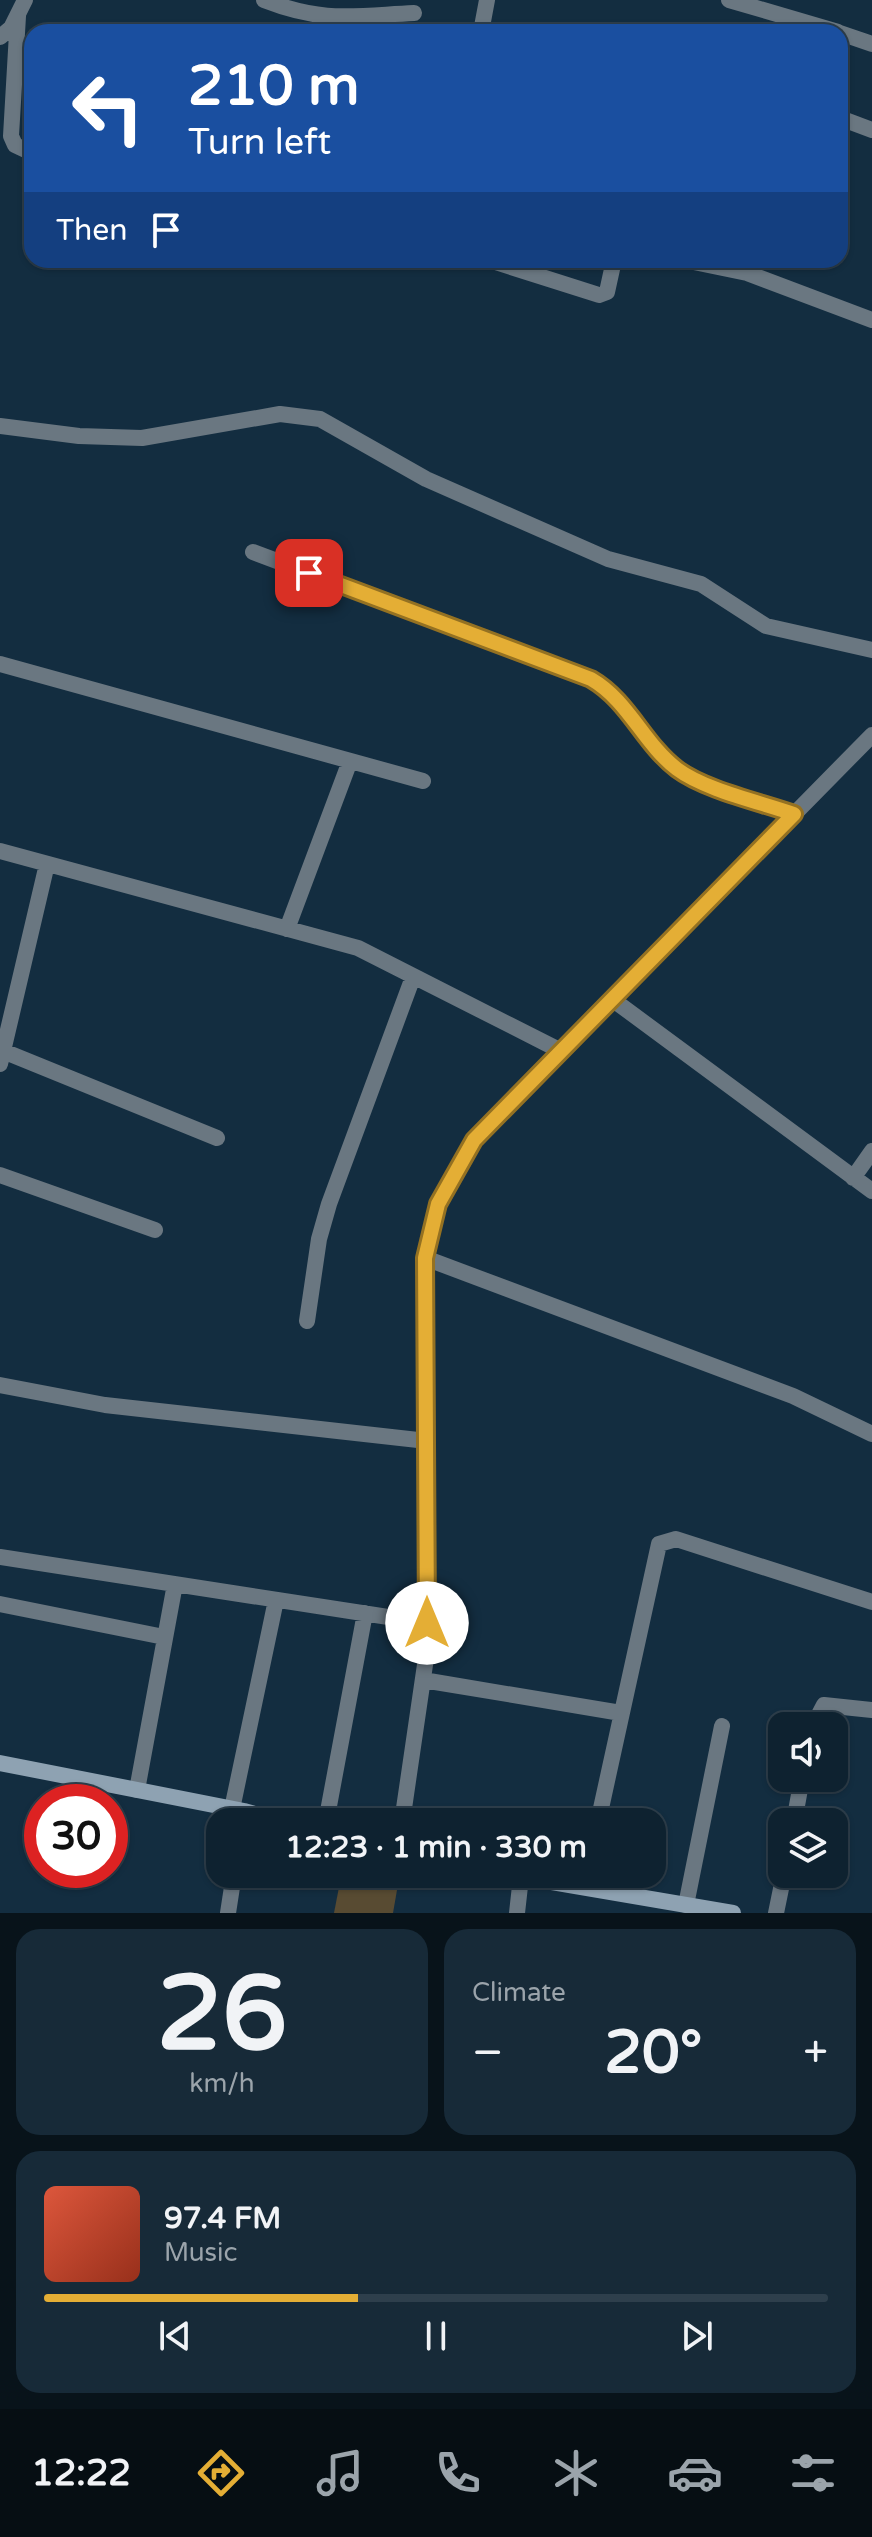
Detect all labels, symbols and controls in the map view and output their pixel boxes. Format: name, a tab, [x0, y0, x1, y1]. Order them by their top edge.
text: 210 m	[188, 53, 359, 120]
icon: left	[56, 56, 160, 160]
text: Turn left	[188, 121, 331, 164]
icon: arrive	[144, 208, 188, 252]
text: Then	[56, 212, 128, 249]
pin	[275, 539, 343, 607]
icon: arrive	[287, 551, 331, 595]
position arrow	[385, 1581, 469, 1665]
map controls	[768, 1712, 848, 1888]
button: sound	[768, 1712, 848, 1792]
speed limit sign: 30	[24, 1784, 128, 1888]
button: layers	[768, 1808, 848, 1888]
text: 12:23 · 1 min · 330 m	[285, 1829, 587, 1866]
text: 26	[157, 1953, 287, 2078]
text: Climate	[472, 1977, 566, 2008]
text: 20°	[604, 2017, 702, 2089]
text: −	[472, 2027, 503, 2080]
text: +	[803, 2027, 828, 2080]
text: km/h	[189, 2068, 255, 2099]
text: 97.4 FM	[164, 2200, 281, 2237]
text: Music	[164, 2237, 237, 2268]
icon: previous	[153, 2314, 197, 2358]
icon: pause	[414, 2314, 458, 2358]
icon: next	[675, 2314, 719, 2358]
icon: directions	[193, 2445, 249, 2501]
icon: music	[312, 2445, 368, 2501]
icon: phone	[430, 2445, 486, 2501]
icon: climate	[548, 2445, 604, 2501]
icon: car	[667, 2445, 723, 2501]
icon: filters	[785, 2445, 841, 2501]
text: 12:22	[31, 2452, 131, 2495]

